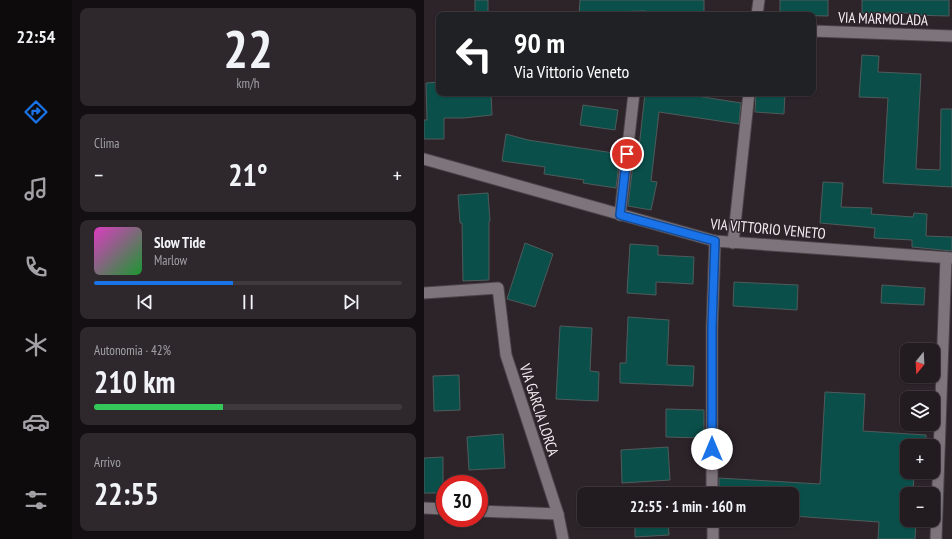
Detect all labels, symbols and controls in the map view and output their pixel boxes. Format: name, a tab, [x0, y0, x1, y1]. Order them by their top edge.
street label: VIA MARMOLADA	[837, 7, 929, 30]
text: 22	[223, 15, 273, 82]
text: 90 m	[514, 24, 565, 61]
text: 22:54	[17, 25, 55, 48]
icon: left	[448, 28, 500, 80]
text: Via Vittorio Veneto	[514, 60, 629, 83]
text: km/h	[236, 75, 260, 92]
icon: directions	[22, 98, 50, 126]
text: Clima	[94, 135, 119, 152]
pin	[610, 137, 644, 171]
icon: arrive	[616, 143, 638, 165]
text: 21°	[228, 155, 268, 194]
text: −	[94, 161, 103, 189]
text: +	[393, 161, 402, 189]
icon: music	[22, 175, 50, 203]
street label: VIA VITTORIO VENETO	[709, 214, 827, 243]
text: Slow Tide	[154, 233, 206, 252]
text: Marlow	[154, 252, 187, 269]
icon: phone	[22, 253, 50, 281]
icon: previous	[134, 291, 156, 313]
icon: pause	[237, 291, 259, 313]
icon: next	[340, 291, 362, 313]
icon: climate	[22, 331, 50, 359]
text: Autonomia · 42%	[94, 342, 171, 359]
north arrow	[900, 343, 940, 383]
map controls	[900, 343, 940, 527]
street label: VIA GARCIA LORCA	[515, 360, 564, 459]
text: 210 km	[94, 362, 175, 401]
button: layers	[900, 391, 940, 431]
icon: car	[22, 408, 50, 436]
position arrow	[691, 428, 733, 470]
button: +	[900, 439, 940, 479]
text: Arrivo	[94, 454, 121, 471]
text: 22:55	[94, 474, 159, 513]
speed limit sign: 30	[436, 475, 488, 527]
icon: filters	[22, 486, 50, 514]
button: −	[900, 487, 940, 527]
text: 22:55 · 1 min · 160 m	[630, 497, 746, 516]

